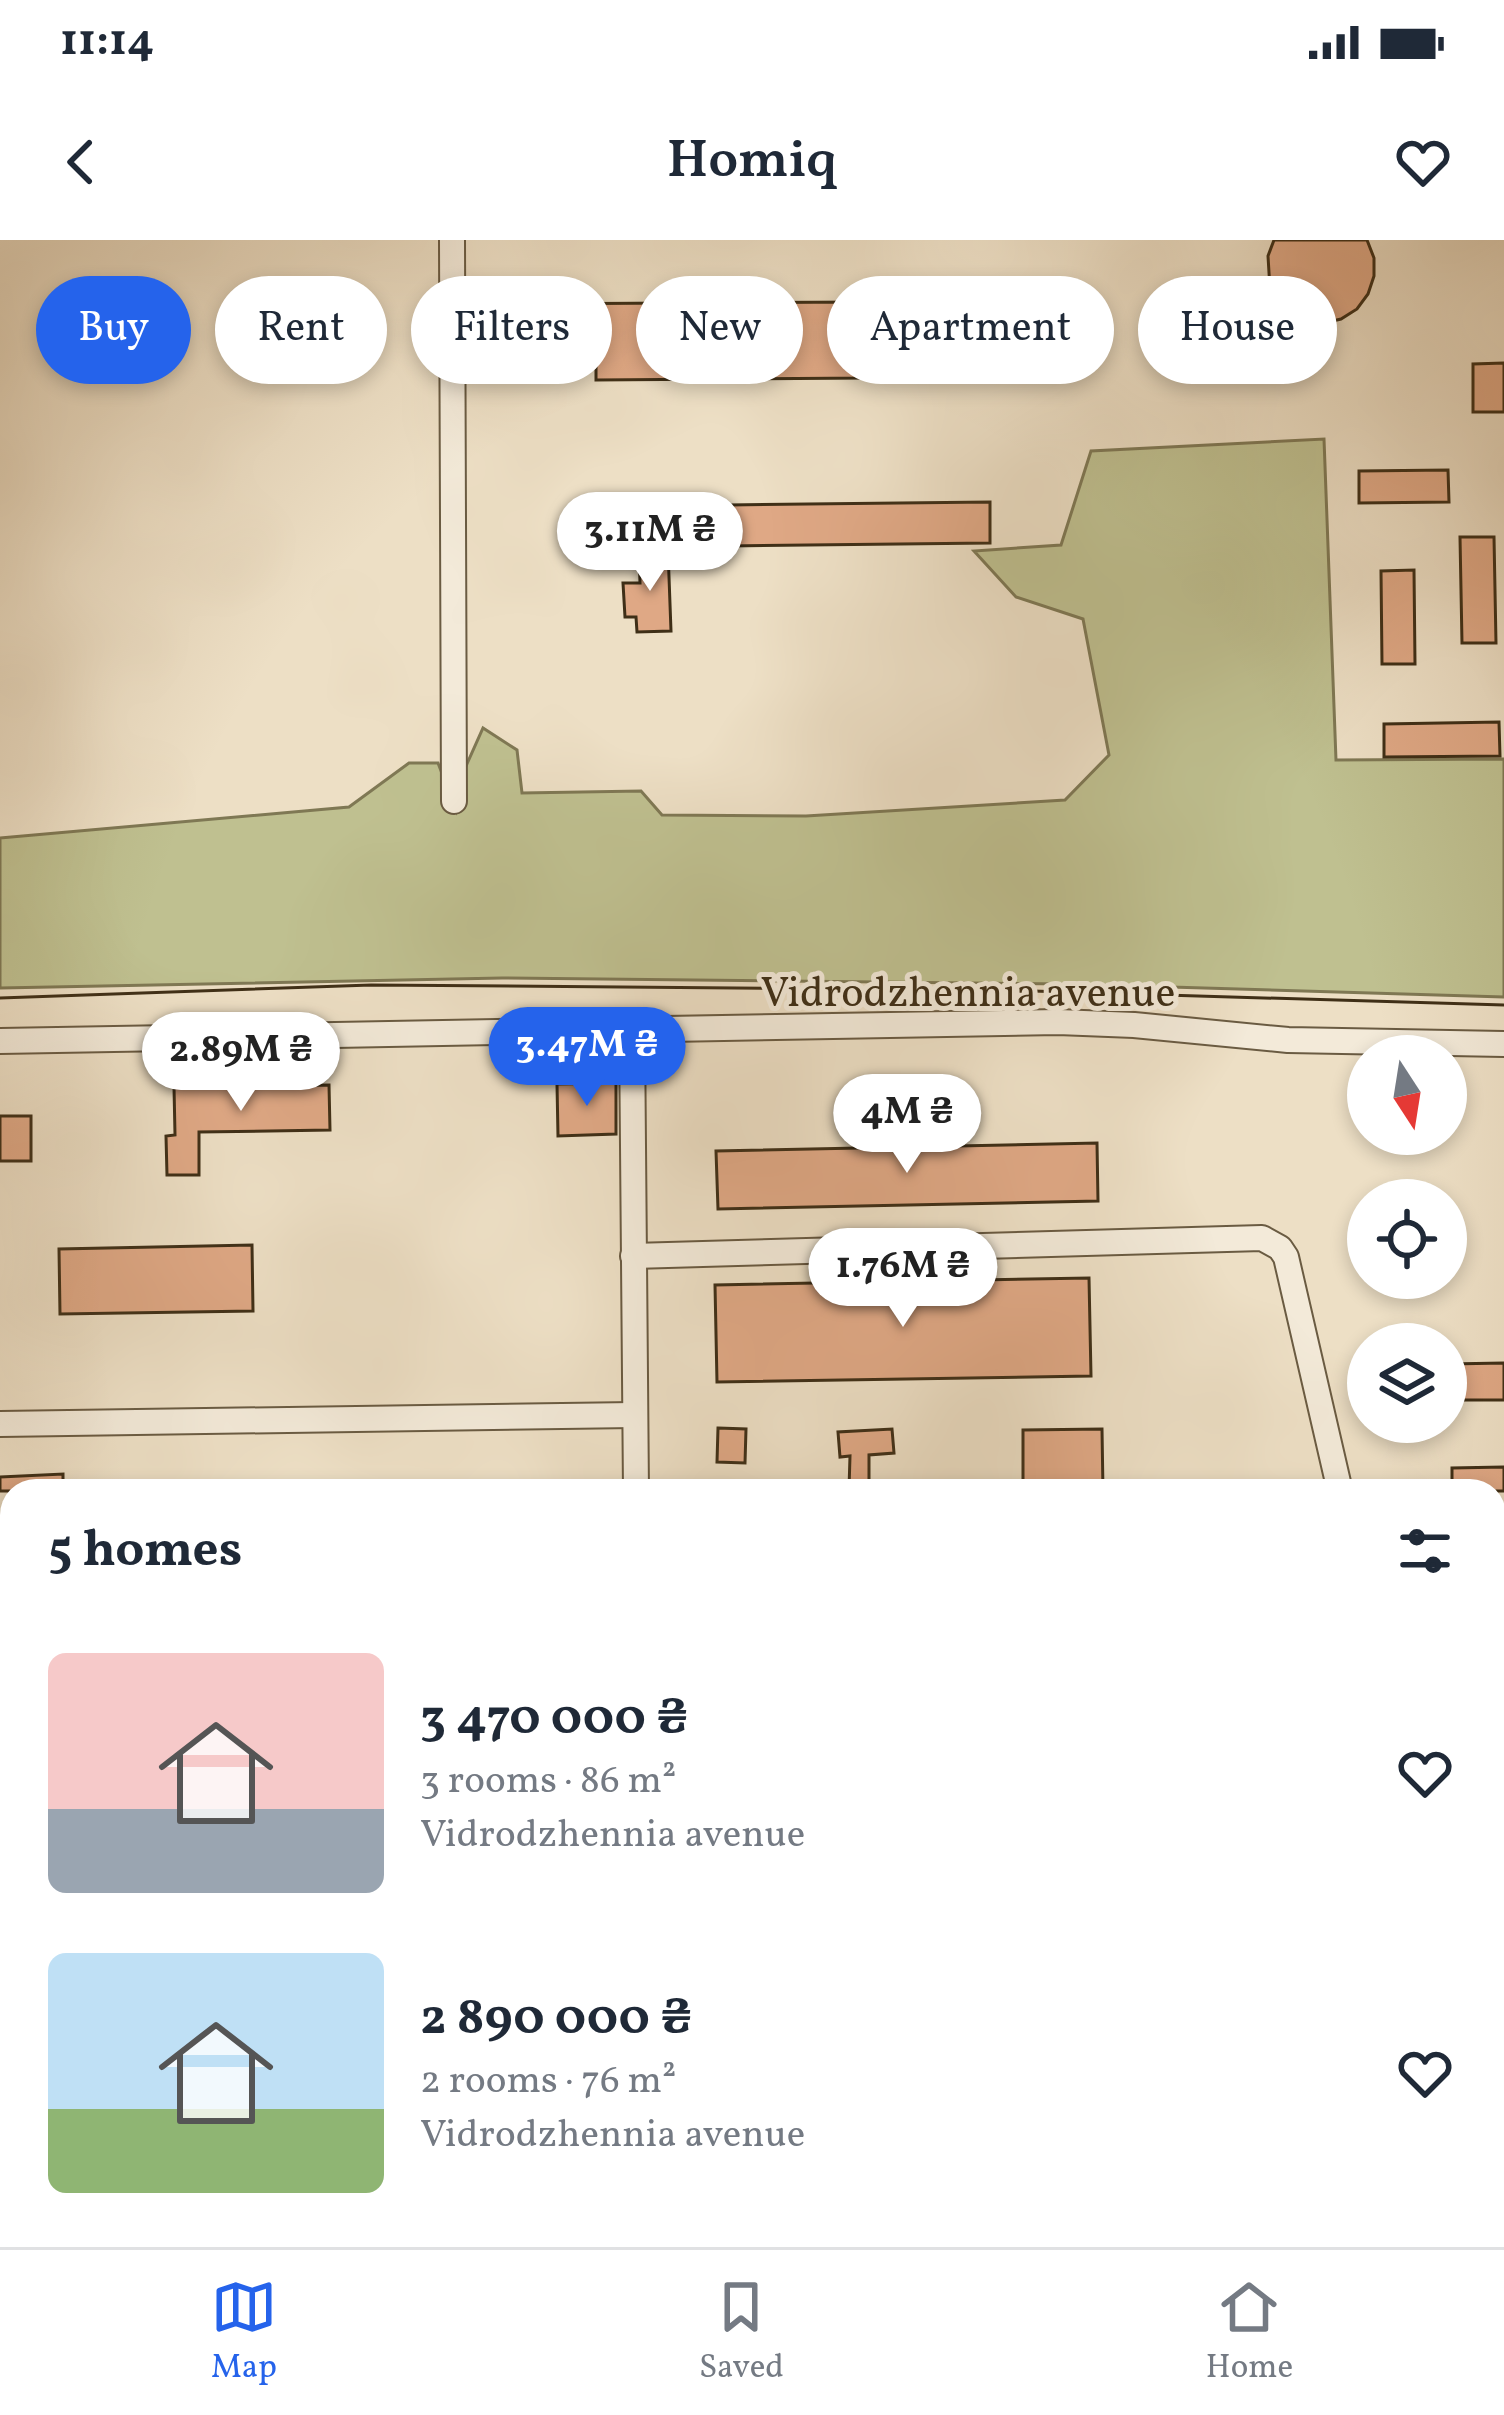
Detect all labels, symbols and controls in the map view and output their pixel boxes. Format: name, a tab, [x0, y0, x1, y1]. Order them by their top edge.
text: 11:14	[60, 11, 154, 74]
text: Homiq	[667, 125, 837, 200]
icon: back	[48, 129, 114, 195]
icon: heart	[1390, 129, 1456, 195]
chip: Buy	[36, 276, 191, 384]
chip: Rent	[215, 276, 387, 384]
chip: Filters	[411, 276, 612, 384]
chip: New	[636, 276, 803, 384]
chip: Apartment	[827, 276, 1114, 384]
chip: House	[1138, 276, 1337, 384]
pin: 3.11M ₴	[539, 492, 761, 594]
text: 3.11M ₴	[584, 504, 716, 558]
street label: Vidrodzhennia avenue	[761, 966, 1175, 1025]
pin: 3.47M ₴	[476, 1007, 698, 1109]
pin: 2.89M ₴	[130, 1012, 352, 1114]
text: 3.47M ₴	[516, 1019, 658, 1073]
text: 2.89M ₴	[169, 1024, 313, 1078]
north arrow	[1347, 1035, 1467, 1155]
map controls	[1347, 1035, 1467, 1443]
pin: 4M ₴	[836, 1074, 978, 1176]
text: 4M ₴	[860, 1086, 954, 1140]
button: locate	[1347, 1179, 1467, 1299]
pin: 1.76M ₴	[792, 1228, 1014, 1330]
text: 1.76M ₴	[835, 1240, 971, 1294]
button: layers	[1347, 1323, 1467, 1443]
text: 5 homes	[48, 1516, 242, 1587]
icon: filters	[1392, 1518, 1458, 1584]
text: 3 470 000 ₴	[420, 1684, 688, 1755]
icon: home	[144, 1701, 288, 1845]
icon: heart	[1392, 1740, 1458, 1806]
text: 3 rooms · 86 m²	[420, 1755, 676, 1809]
text: Vidrodzhennia avenue	[420, 1809, 805, 1863]
text: 2 890 000 ₴	[420, 1984, 692, 2055]
icon: home	[144, 2001, 288, 2145]
icon: heart	[1392, 2040, 1458, 2106]
text: 2 rooms · 76 m²	[420, 2055, 676, 2109]
text: Vidrodzhennia avenue	[420, 2109, 805, 2163]
tab: Map	[211, 2274, 277, 2392]
tab: Saved	[699, 2274, 784, 2392]
tab: Home	[1206, 2274, 1293, 2392]

